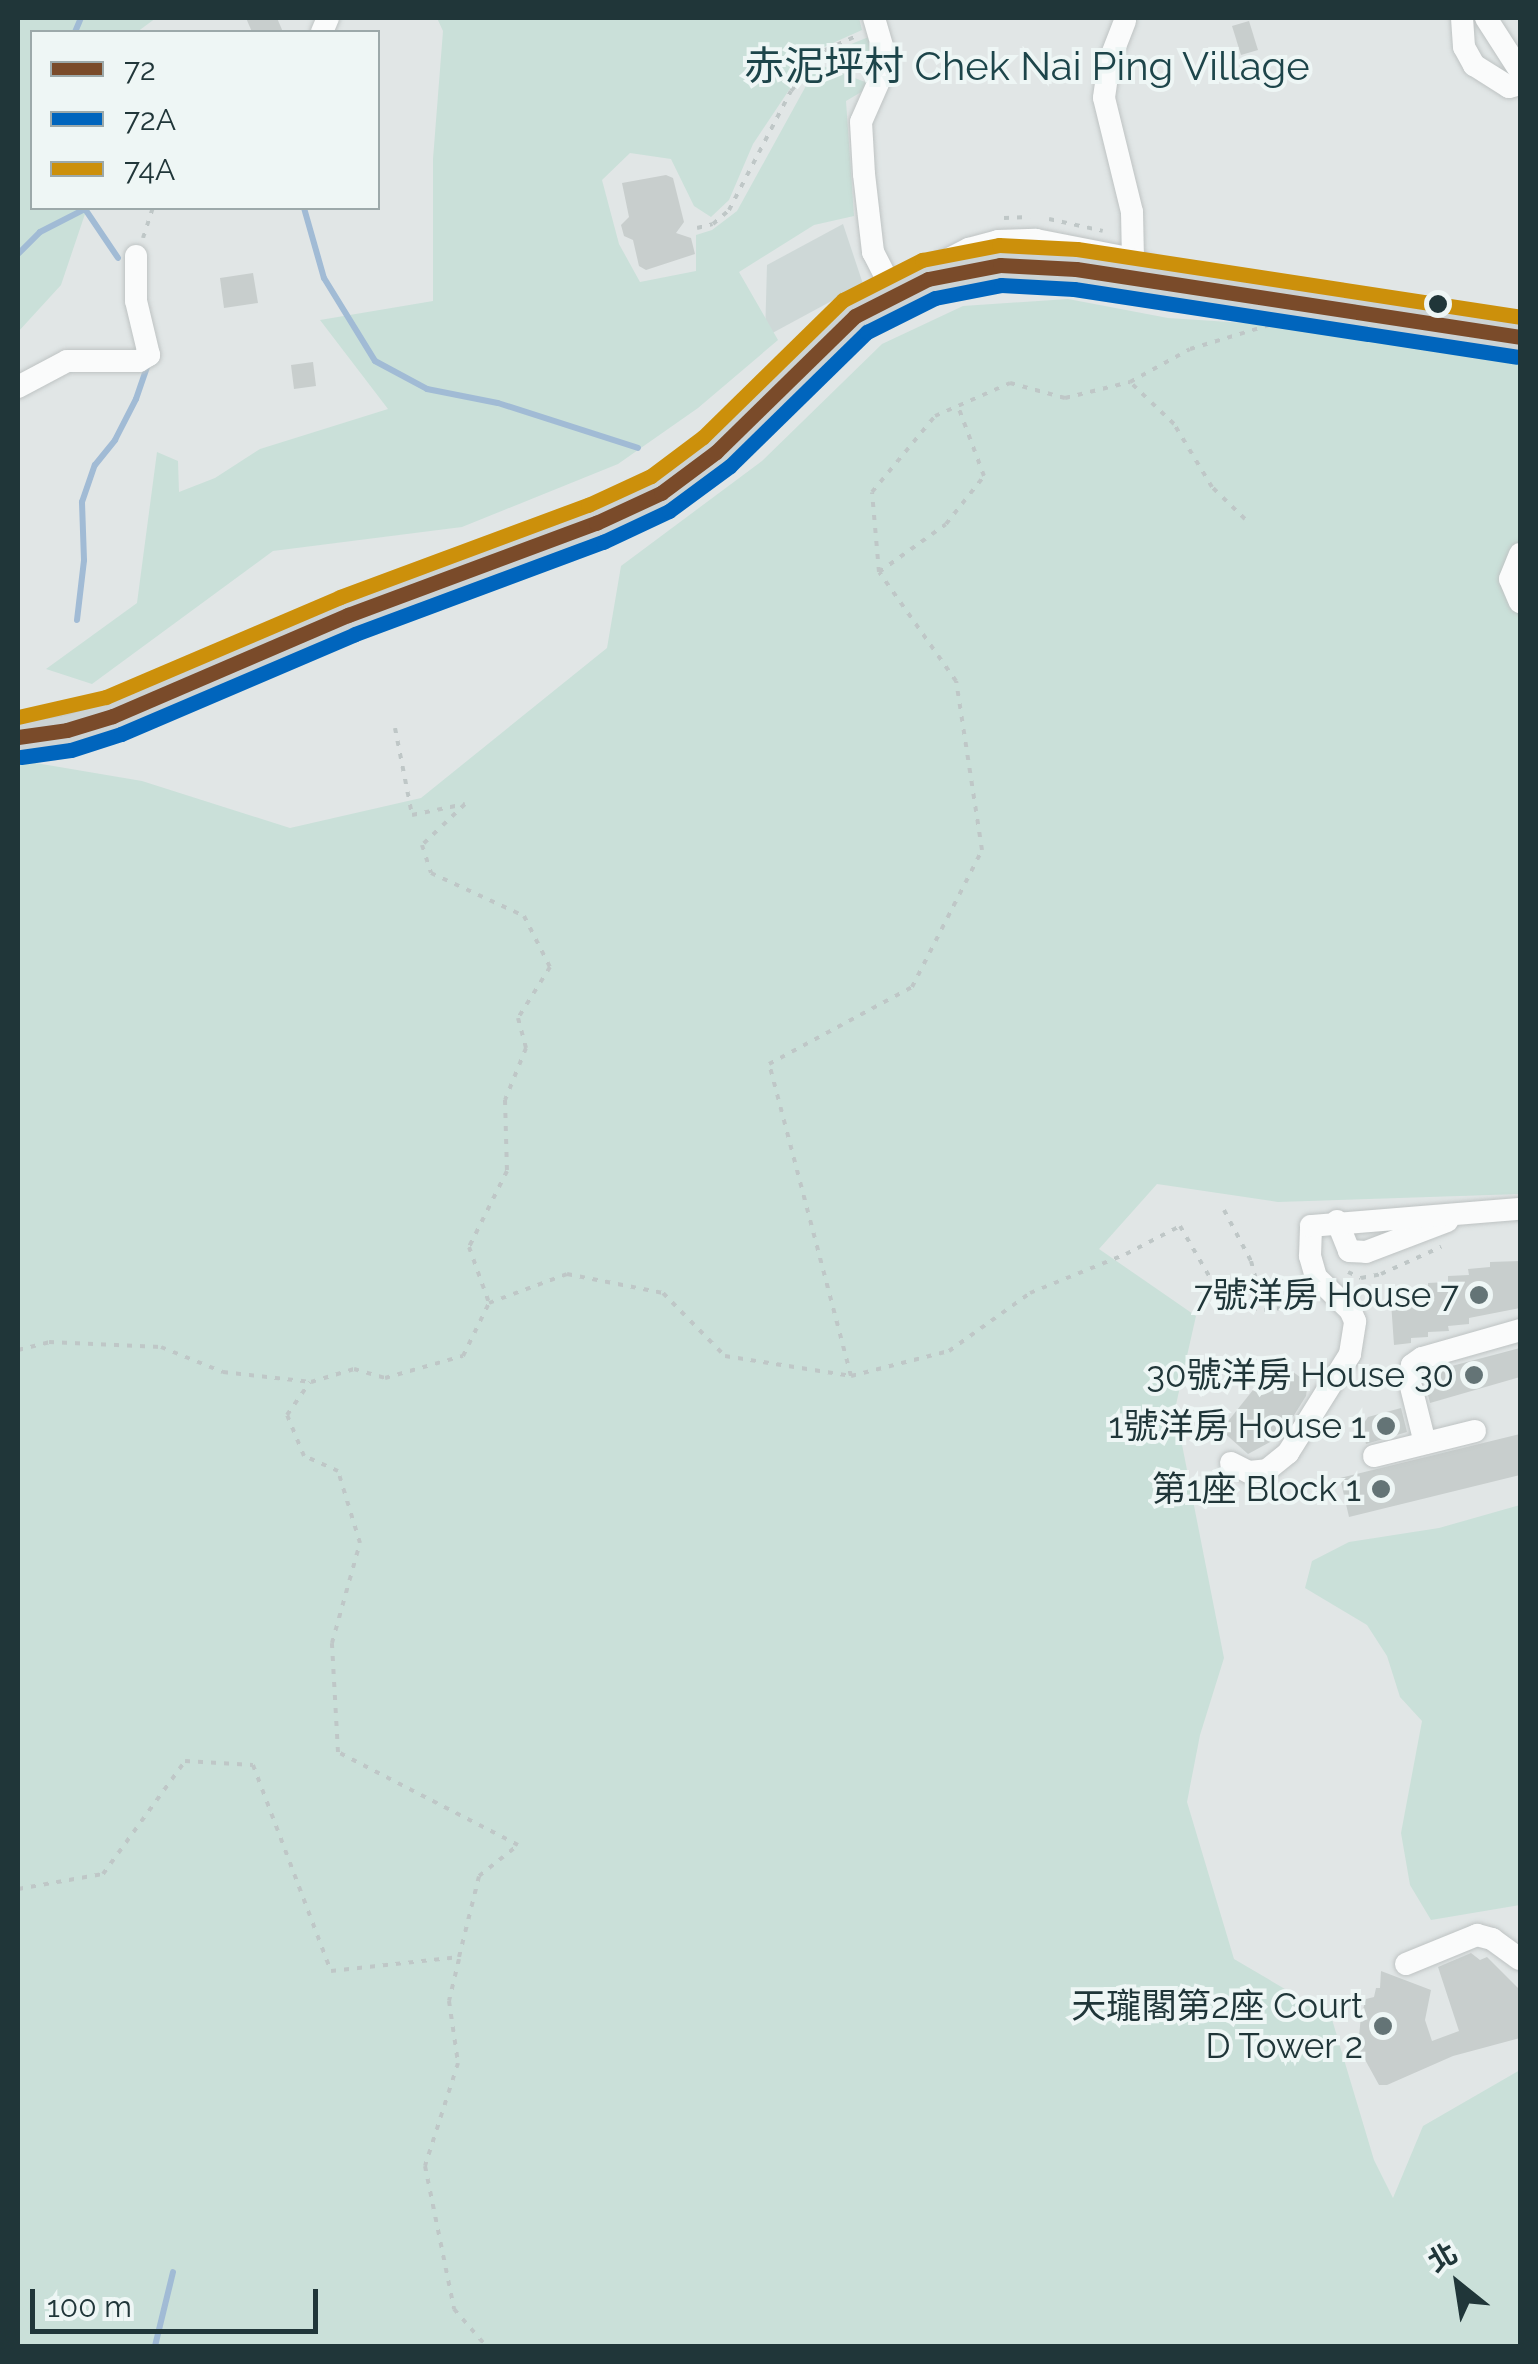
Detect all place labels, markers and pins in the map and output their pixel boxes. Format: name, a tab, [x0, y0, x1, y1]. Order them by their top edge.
unlabelled marker	[1428, 294, 1448, 314]
place label: 7號洋房 House 7	[1194, 1274, 1459, 1316]
marker: 7號洋房 House 7	[1468, 1284, 1490, 1306]
place label: 30號洋房 House 30	[1146, 1354, 1454, 1396]
marker: 30號洋房 House 30	[1463, 1364, 1485, 1386]
place label: 1號洋房 House 1	[1109, 1405, 1366, 1447]
marker: 1號洋房 House 1	[1375, 1415, 1397, 1437]
place label: 第1座 Block 1	[1152, 1468, 1361, 1510]
marker: 第1座 Block 1	[1370, 1478, 1392, 1500]
place label: 天瓏閣第2座 Court D Tower 2	[1071, 1985, 1363, 2067]
marker: 天瓏閣第2座 Court D Tower 2	[1372, 2015, 1394, 2037]

